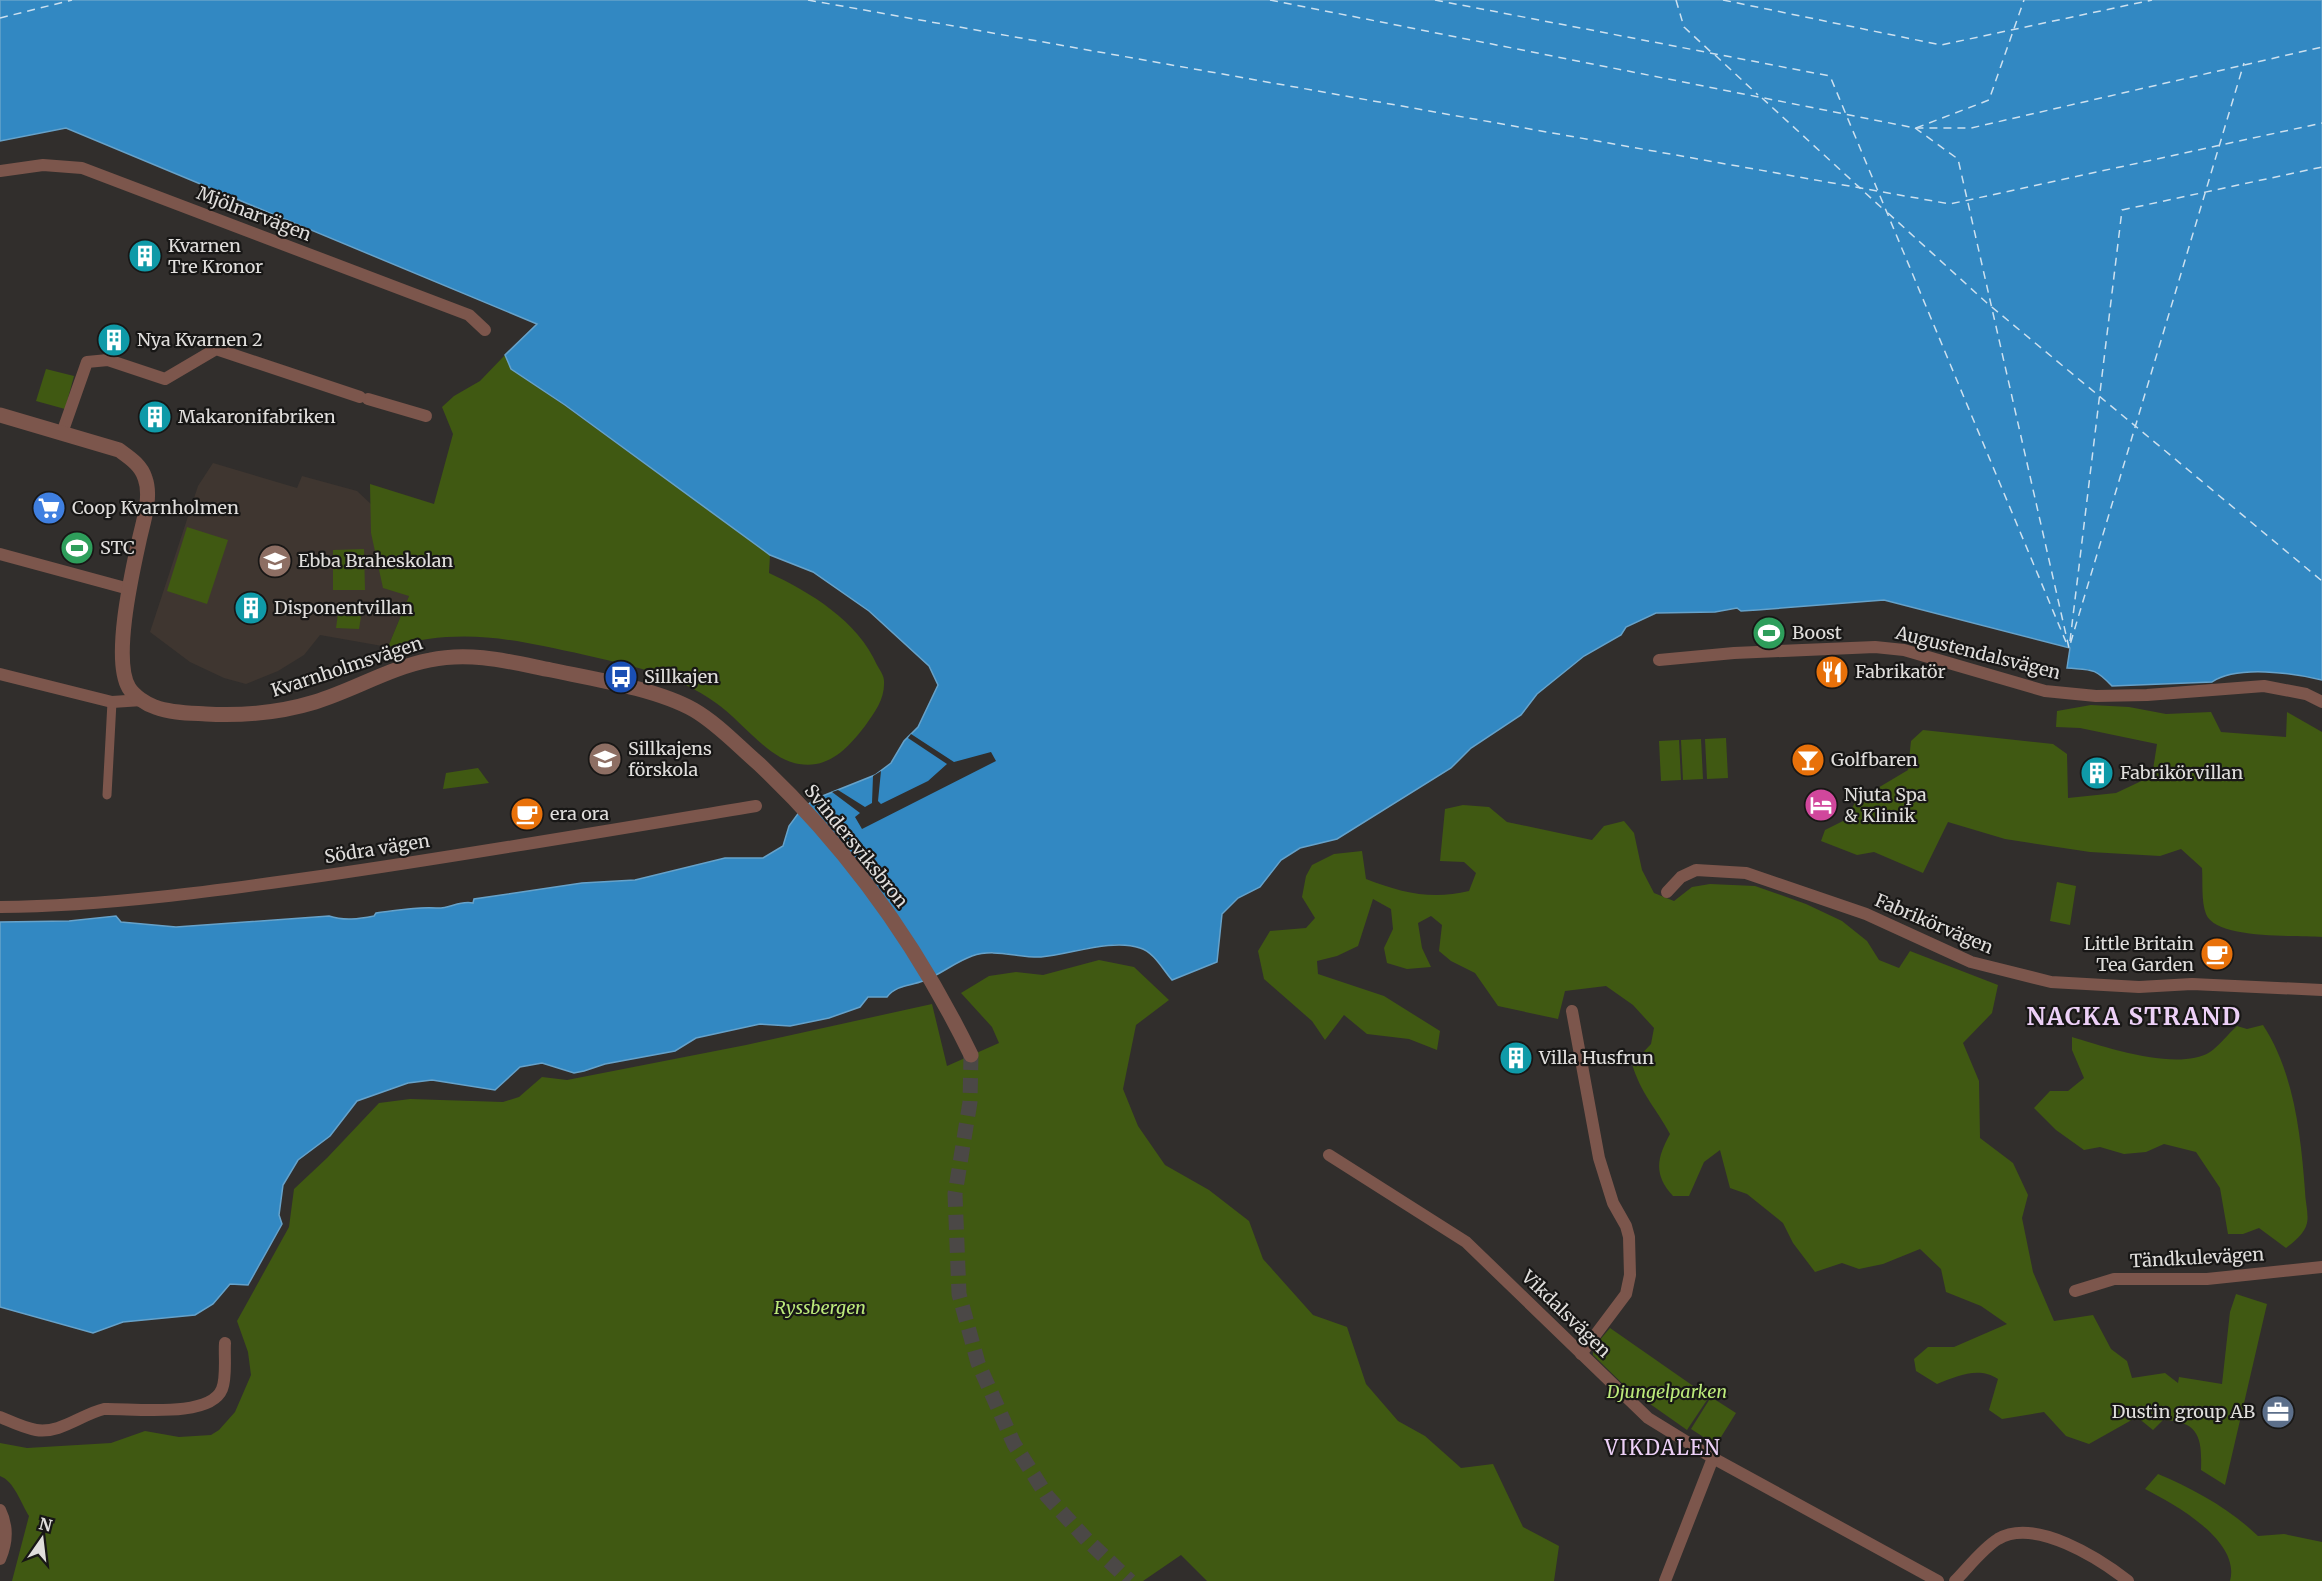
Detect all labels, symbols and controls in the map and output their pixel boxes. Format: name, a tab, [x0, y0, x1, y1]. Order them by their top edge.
street label: Mjölnarvägen	[194, 181, 315, 246]
place label: Kvarnen Tre Kronor	[168, 234, 263, 278]
building icon: Kvarnen Tre Kronor	[127, 238, 163, 274]
building icon: Nya Kvarnen 2	[96, 322, 132, 358]
place label: Nya Kvarnen 2	[137, 328, 263, 351]
building icon: Makaronifabriken	[137, 399, 173, 435]
place label: Makaronifabriken	[178, 405, 336, 428]
supermarket icon: Coop Kvarnholmen	[31, 490, 67, 526]
place label: Coop Kvarnholmen	[72, 496, 239, 519]
sports icon: STC	[59, 530, 95, 566]
place label: STC	[100, 536, 135, 559]
school or university icon: Ebba Braheskolan	[257, 543, 293, 579]
place label: Ebba Braheskolan	[298, 549, 453, 572]
building icon: Disponentvillan	[233, 590, 269, 626]
place label: Disponentvillan	[274, 596, 413, 619]
sports icon: Boost	[1751, 615, 1787, 651]
place label: Boost	[1792, 621, 1842, 644]
street label: Augustendalsvägen	[1892, 621, 2063, 684]
street label: Kvarnholmsvägen	[268, 631, 425, 702]
restaurant icon: Fabrikatör	[1814, 654, 1850, 690]
bus stop icon: Sillkajen	[603, 659, 639, 695]
place label: Fabrikatör	[1855, 660, 1945, 683]
place label: Sillkajen	[644, 665, 719, 688]
place label: Sillkajens förskola	[628, 737, 712, 781]
school or university icon: Sillkajens förskola	[587, 741, 623, 777]
bar icon: Golfbaren	[1790, 742, 1826, 778]
place label: Golfbaren	[1831, 748, 1918, 771]
building icon: Fabrikörvillan	[2079, 755, 2115, 791]
place label: Fabrikörvillan	[2120, 761, 2243, 784]
street label: Svindersviksbron	[800, 779, 913, 912]
place label: Njuta Spa & Klinik	[1844, 783, 1927, 827]
hotel icon: Njuta Spa & Klinik	[1803, 787, 1839, 823]
cafe icon: era ora	[509, 796, 545, 832]
place label: era ora	[550, 802, 610, 825]
street label: Södra vägen	[323, 829, 431, 868]
street label: Fabrikörvägen	[1872, 888, 1997, 959]
place label: Little Britain Tea Garden	[2084, 932, 2194, 976]
cafe icon: Little Britain Tea Garden	[2199, 936, 2235, 972]
district label: NACKA STRAND	[2027, 1001, 2241, 1032]
building icon: Villa Husfrun	[1498, 1040, 1534, 1076]
place label: Villa Husfrun	[1538, 1046, 1654, 1069]
street label: Tändkulevägen	[2129, 1242, 2265, 1272]
street label: Vikdalsvägen	[1516, 1265, 1616, 1362]
park label: Ryssbergen	[774, 1296, 866, 1319]
park label: Djungelparken	[1606, 1380, 1727, 1403]
office icon: Dustin group AB	[2260, 1394, 2296, 1430]
place label: Dustin group AB	[2112, 1400, 2255, 1423]
district label: VIKDALEN	[1604, 1435, 1721, 1460]
north arrow	[12, 1509, 72, 1569]
text: N	[37, 1513, 55, 1536]

